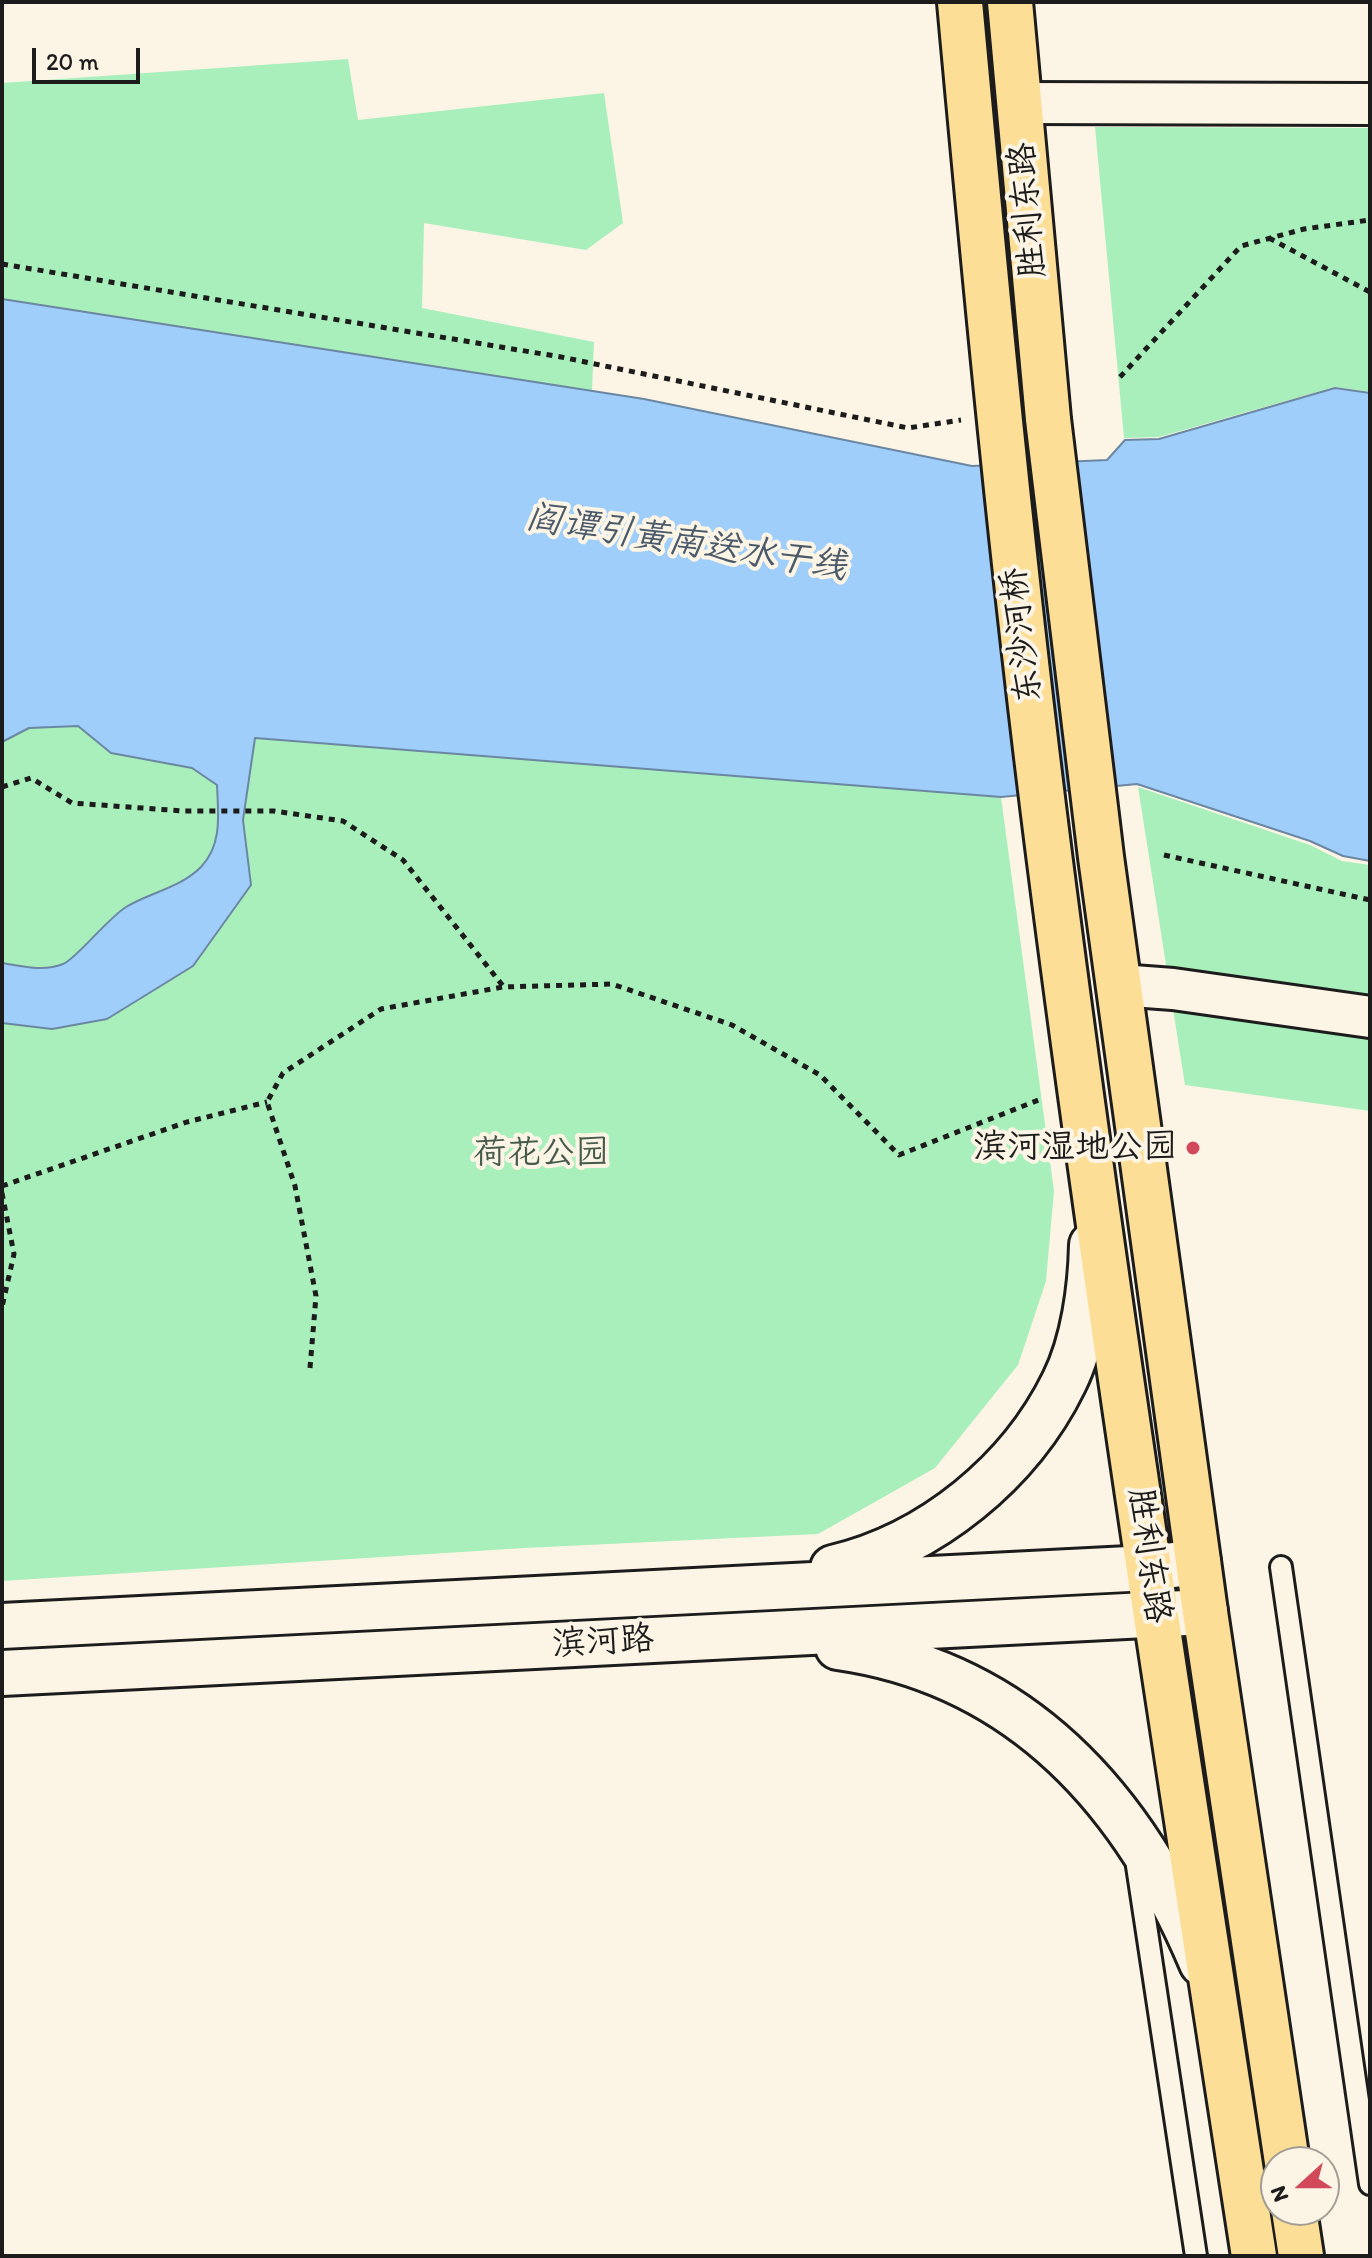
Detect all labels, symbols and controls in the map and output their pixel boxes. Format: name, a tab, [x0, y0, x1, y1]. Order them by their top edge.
scale bar	[36, 32, 144, 82]
text: 20 m	[46, 47, 99, 76]
street label: 胜利东路	[1003, 140, 1055, 280]
water label: 阎谭引黄南送水干线	[523, 497, 849, 591]
street label: 东沙河桥	[994, 565, 1052, 705]
place label: 滨河湿地公园	[973, 1128, 1177, 1168]
park label: 荷花公园	[473, 1134, 609, 1174]
marker: 滨河湿地公园	[1184, 1139, 1202, 1157]
street label: 胜利东路	[1118, 1486, 1178, 1626]
street label: 滨河路	[551, 1620, 655, 1666]
north arrow	[1260, 2146, 1340, 2226]
text: N	[1264, 2182, 1294, 2206]

